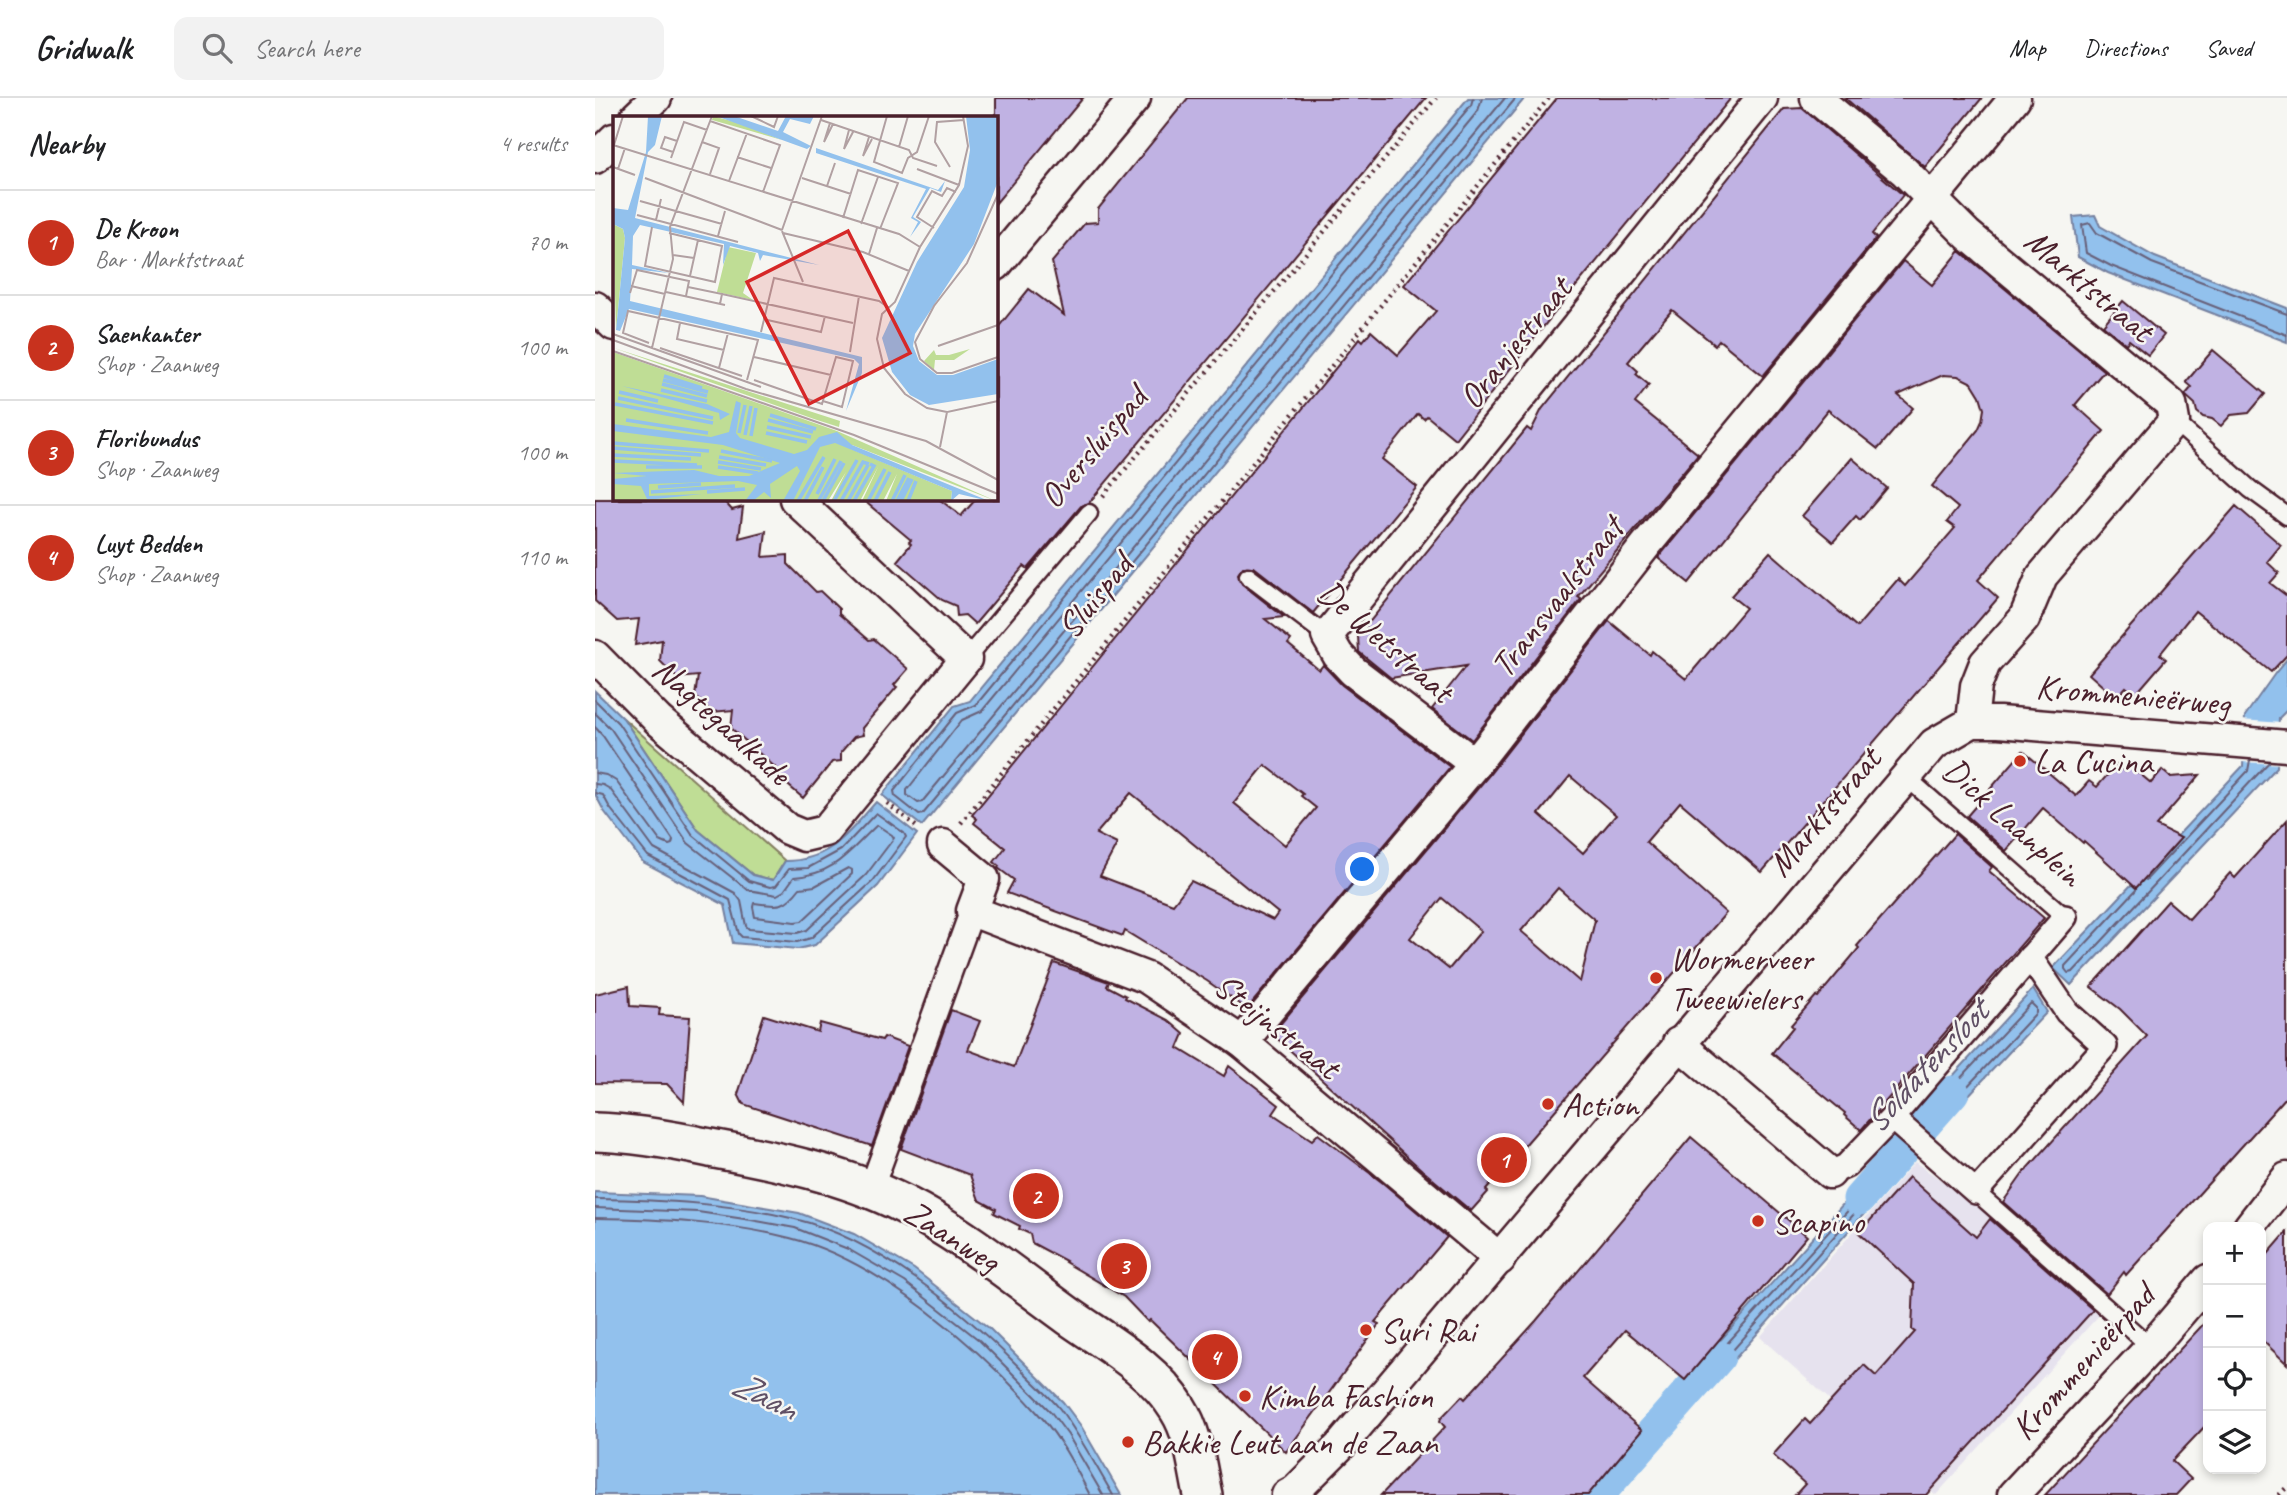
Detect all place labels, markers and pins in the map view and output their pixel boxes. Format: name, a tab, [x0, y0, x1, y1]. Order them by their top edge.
place label: La Cucina	[2034, 739, 2155, 784]
marker: La Cucina	[2012, 753, 2028, 769]
place label: Wormerveer Tweewielers	[1670, 936, 1815, 1021]
marker: Wormerveer Tweewielers	[1648, 970, 1664, 986]
place label: Action	[1562, 1082, 1640, 1127]
marker: Action	[1540, 1096, 1556, 1112]
pin: 1	[1481, 1134, 1527, 1186]
pin: 2	[1013, 1170, 1059, 1222]
place label: Scapino	[1772, 1199, 1866, 1244]
marker: Scapino	[1750, 1213, 1766, 1229]
pin: 3	[1101, 1240, 1147, 1292]
place label: Suri Rai	[1380, 1308, 1480, 1353]
marker: Suri Rai	[1358, 1322, 1374, 1338]
pin: 4	[1192, 1331, 1238, 1383]
place label: Kimba Fashion	[1259, 1374, 1433, 1419]
marker: Kimba Fashion	[1237, 1388, 1253, 1404]
place label: Bakkie Leut aan de Zaan	[1142, 1420, 1439, 1465]
marker: Bakkie Leut aan de Zaan	[1120, 1434, 1136, 1450]

